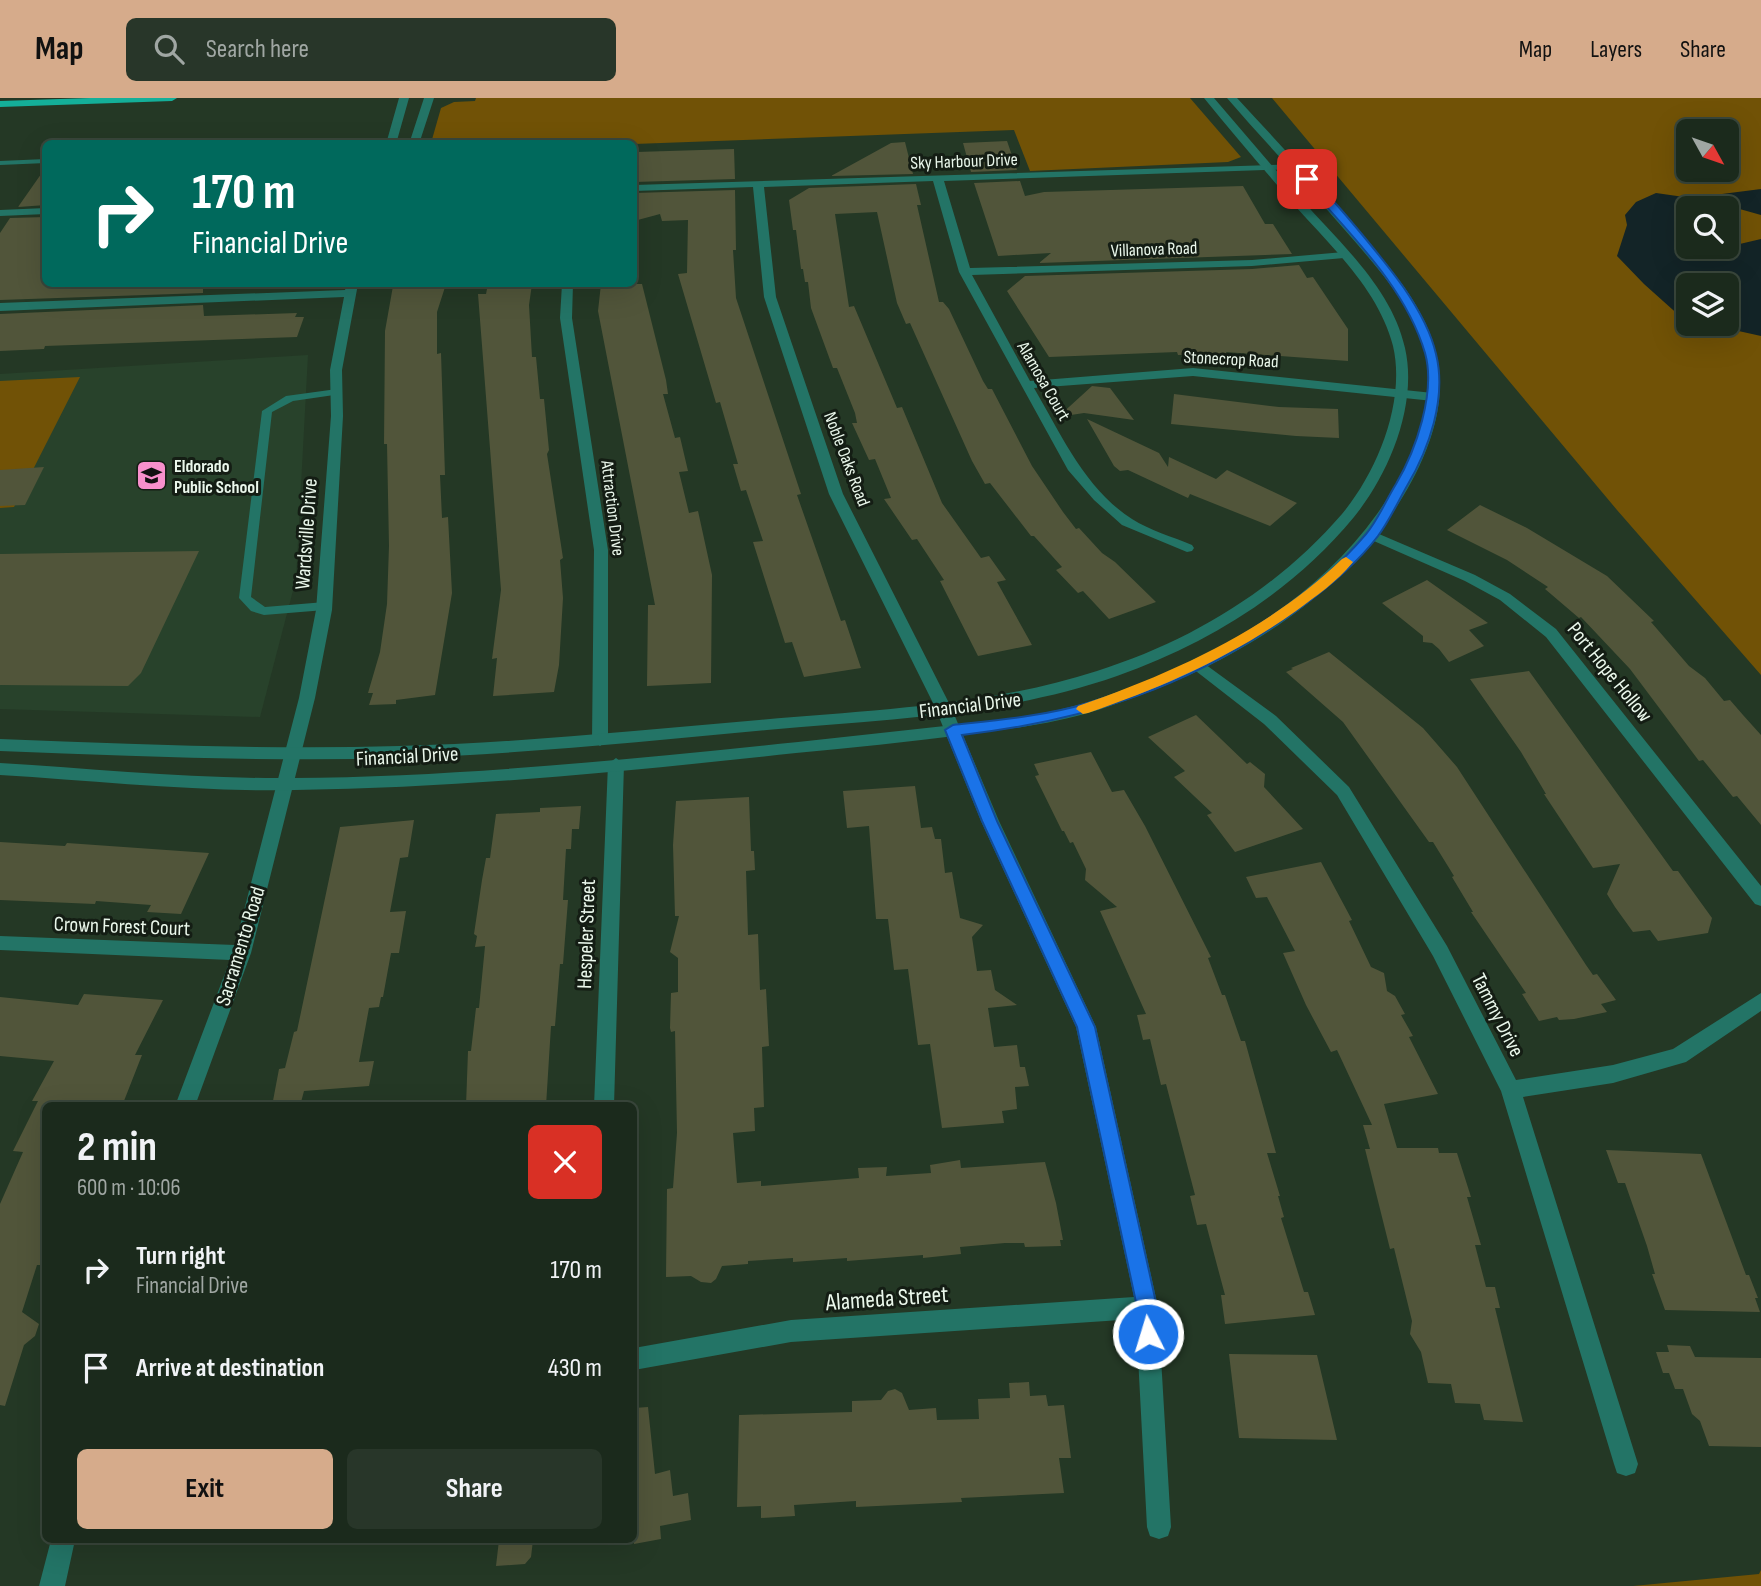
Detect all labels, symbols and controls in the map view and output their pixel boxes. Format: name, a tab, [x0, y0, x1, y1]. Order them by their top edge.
search box	[126, 18, 616, 81]
text: Map	[35, 29, 84, 69]
icon: search	[150, 30, 188, 68]
text: Search here	[206, 34, 309, 65]
text: Map	[1519, 35, 1552, 64]
text: Layers	[1590, 35, 1642, 64]
text: Share	[1680, 35, 1726, 64]
north arrow	[1676, 119, 1740, 182]
map controls	[1676, 119, 1739, 336]
street label: Sky Harbour Drive	[910, 149, 1018, 174]
pin	[1277, 149, 1337, 209]
icon: arrive	[1288, 160, 1326, 198]
text: 170 m	[192, 164, 296, 223]
icon: right	[77, 168, 168, 259]
button: search	[1676, 196, 1739, 259]
text: Financial Drive	[192, 224, 348, 263]
street label: Villanova Road	[1110, 237, 1198, 262]
button: layers	[1676, 273, 1739, 336]
street label: Alamosa Court	[1012, 337, 1075, 425]
street label: Stonecrop Road	[1183, 347, 1279, 372]
street label: Noble Oaks Road	[819, 409, 874, 509]
place label: Eldorado Public School	[174, 456, 259, 498]
street label: Attraction Drive	[596, 458, 629, 557]
school or university icon: Eldorado Public School	[134, 459, 168, 493]
street label: Wardsville Drive	[290, 478, 323, 590]
street label: Port Hope Hollow	[1562, 617, 1658, 727]
street label: Financial Drive	[918, 687, 1022, 724]
street label: Financial Drive	[355, 741, 459, 772]
street label: Hespeler Street	[572, 879, 601, 989]
street label: Sacramento Road	[210, 883, 270, 1009]
street label: Crown Forest Court	[53, 912, 191, 941]
street label: Tammy Drive	[1466, 969, 1529, 1061]
text: 2 min	[77, 1122, 157, 1173]
button: close	[528, 1125, 602, 1199]
text: 600 m · 10:06	[77, 1174, 181, 1202]
text: Turn right	[136, 1241, 225, 1272]
icon: right	[77, 1251, 115, 1289]
text: 170 m	[550, 1255, 602, 1286]
text: Financial Drive	[136, 1272, 248, 1300]
street label: Alameda Street	[824, 1280, 949, 1317]
position arrow	[1111, 1297, 1185, 1371]
icon: arrive	[77, 1349, 115, 1387]
text: Arrive at destination	[136, 1353, 324, 1384]
text: 430 m	[548, 1353, 602, 1384]
button: Exit	[77, 1449, 333, 1529]
button: Share	[347, 1449, 602, 1529]

